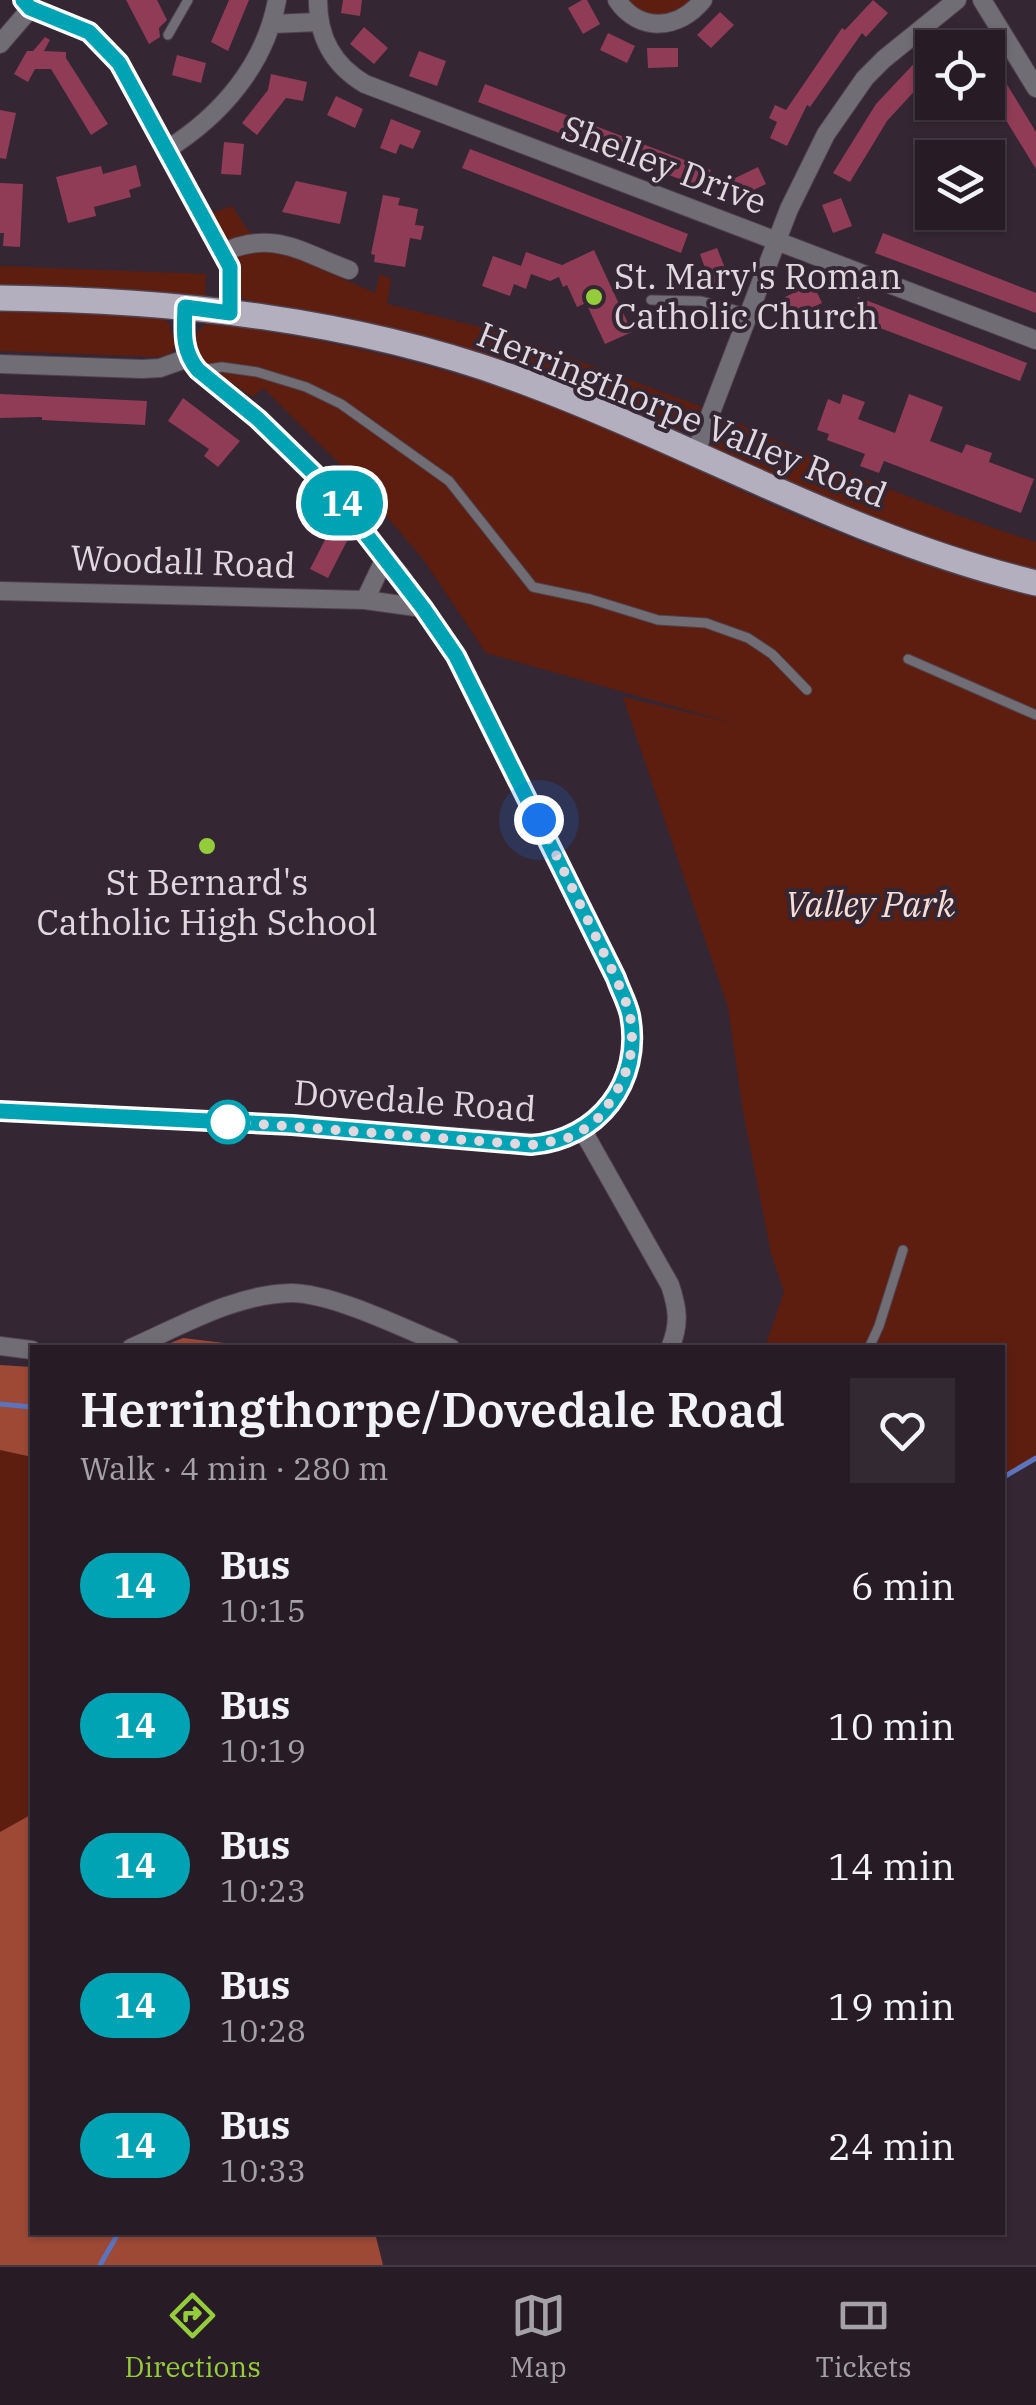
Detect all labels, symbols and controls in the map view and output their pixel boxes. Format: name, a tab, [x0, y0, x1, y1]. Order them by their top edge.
map controls	[915, 30, 1005, 230]
button: locate	[915, 30, 1005, 120]
street label: Shelley Drive	[555, 104, 773, 224]
button: layers	[915, 140, 1005, 230]
place label: St. Mary's Roman Catholic Church	[614, 253, 902, 339]
marker: St. Mary's Roman Catholic Church	[583, 286, 605, 308]
street label: Herringthorpe Valley Road	[471, 311, 894, 517]
line badge: 14	[297, 470, 387, 536]
text: 14	[321, 480, 363, 526]
street label: Woodall Road	[70, 534, 297, 588]
your location	[514, 795, 564, 845]
marker: St Bernard's Catholic High School	[196, 835, 218, 857]
place label: St Bernard's Catholic High School	[36, 859, 378, 945]
park label: Valley Park	[785, 881, 955, 927]
street label: Dovedale Road	[292, 1069, 538, 1131]
unlabelled marker	[207, 1101, 249, 1143]
text: Herringthorpe/Dovedale Road	[80, 1378, 785, 1440]
button: heart	[850, 1378, 955, 1483]
text: Walk · 4 min · 280 m	[80, 1447, 388, 1489]
text: Bus	[220, 1540, 290, 1589]
text: 6 min	[851, 1561, 955, 1610]
text: 14	[114, 1562, 156, 1608]
text: 10:15	[220, 1589, 306, 1631]
text: Bus	[220, 1680, 290, 1729]
text: 10 min	[828, 1701, 955, 1750]
text: 14	[114, 1702, 156, 1748]
text: 10:19	[220, 1729, 306, 1771]
text: Bus	[220, 1820, 290, 1869]
text: 14 min	[828, 1841, 955, 1890]
text: 14	[114, 1842, 156, 1888]
text: 10:23	[220, 1869, 306, 1911]
text: Bus	[220, 1960, 290, 2009]
text: 19 min	[828, 1981, 955, 2030]
text: 14	[114, 1982, 156, 2028]
text: 10:28	[220, 2009, 306, 2051]
text: Bus	[220, 2100, 290, 2149]
text: 24 min	[828, 2121, 955, 2170]
text: 14	[114, 2122, 156, 2168]
text: 10:33	[220, 2149, 306, 2191]
tab: Directions	[124, 2288, 261, 2385]
tab: Map	[510, 2288, 567, 2385]
tab: Tickets	[816, 2288, 912, 2385]

